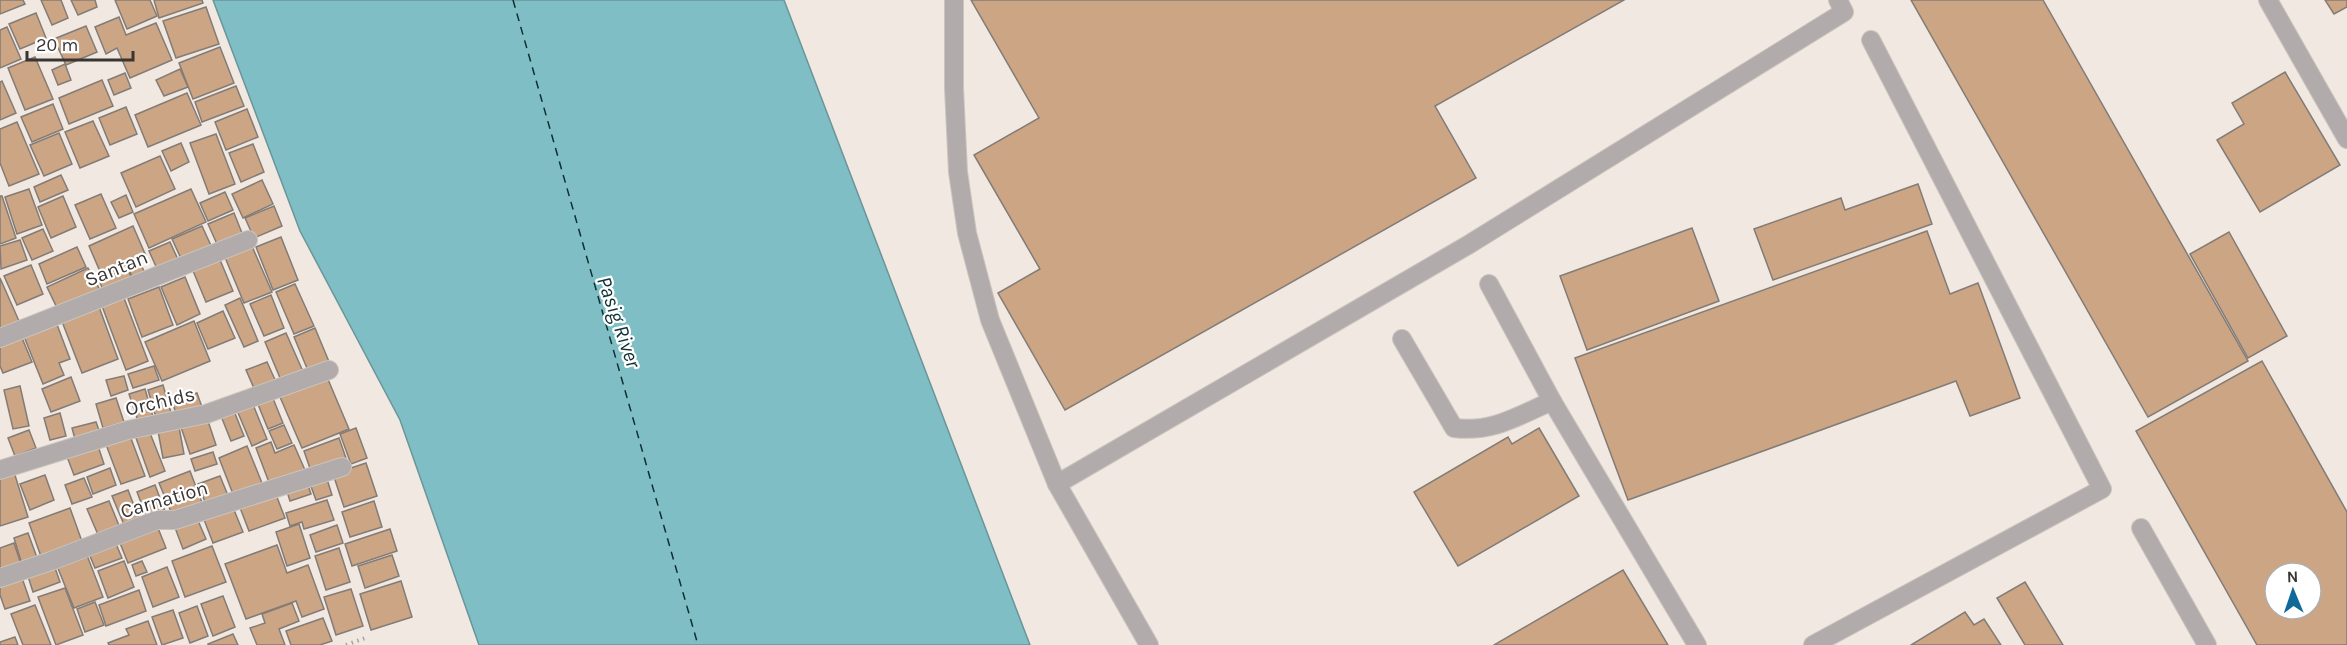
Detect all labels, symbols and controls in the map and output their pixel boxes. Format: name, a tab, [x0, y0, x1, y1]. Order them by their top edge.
scale bar	[27, 24, 134, 62]
text: 20 m	[36, 34, 78, 56]
street label: Santan	[81, 245, 151, 291]
water label: Pasig River	[592, 273, 646, 372]
street label: Orchids	[123, 382, 197, 421]
street label: Carnation	[118, 476, 211, 523]
north arrow	[2263, 561, 2323, 621]
text: N	[2286, 567, 2299, 586]

